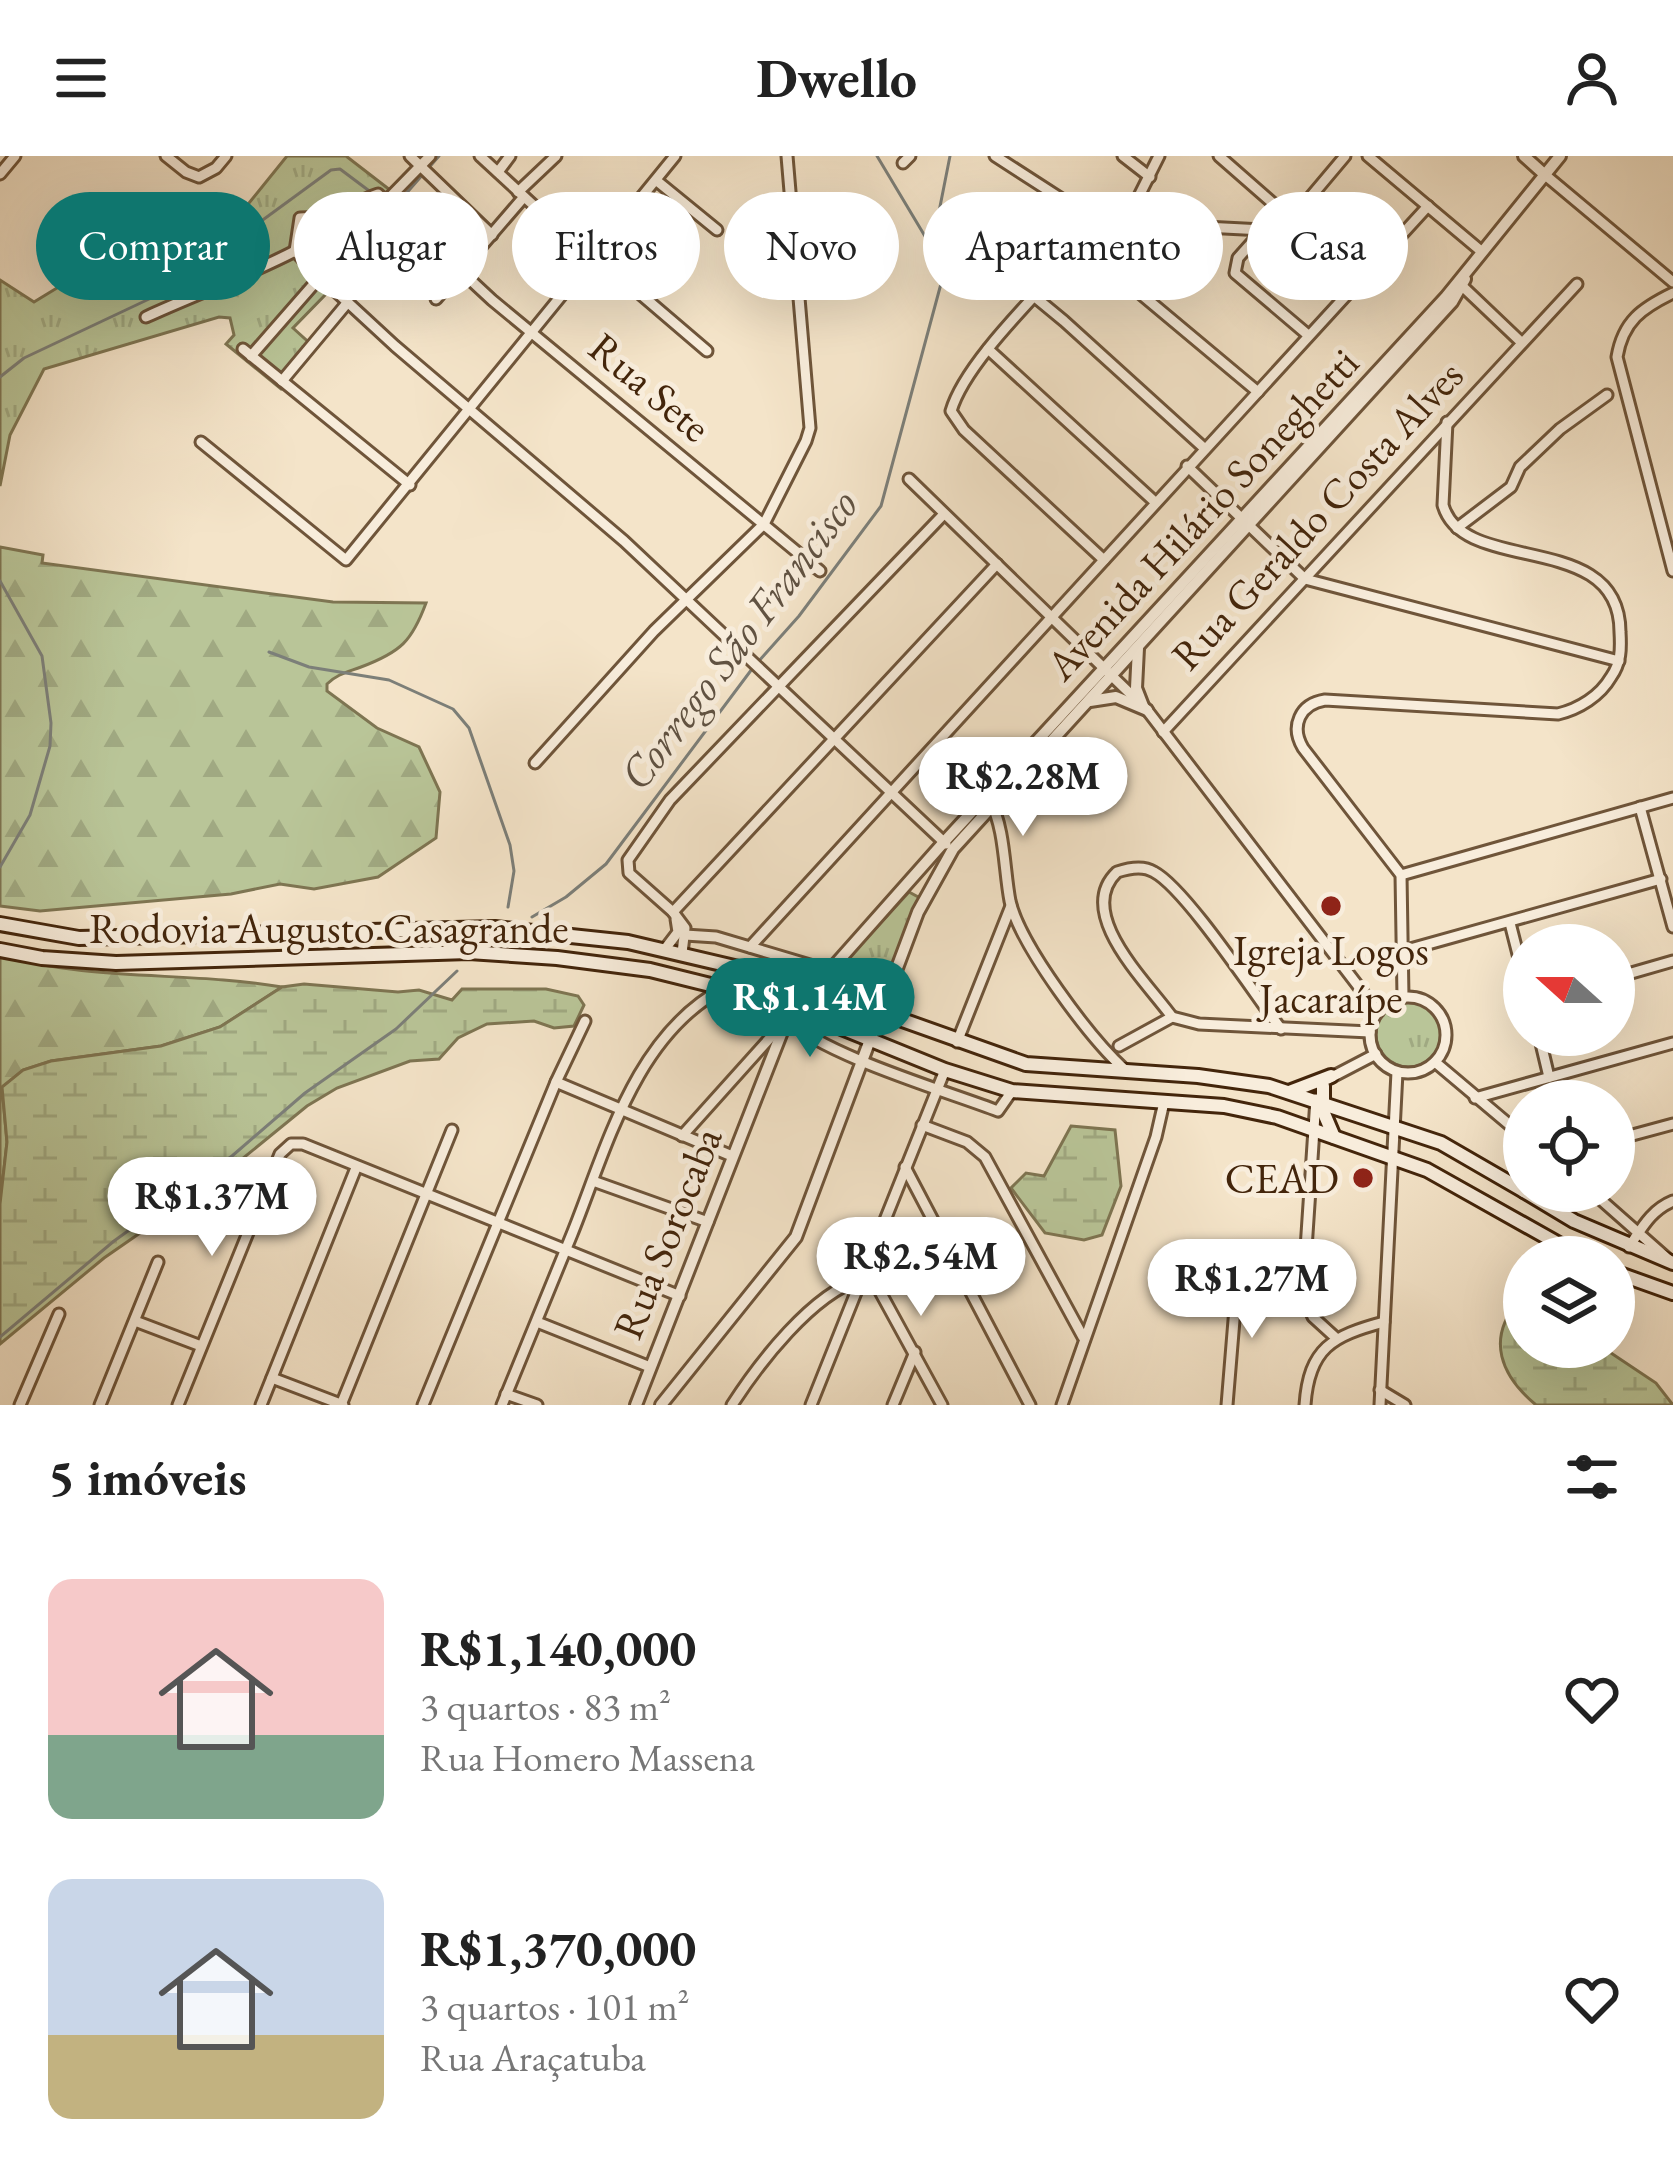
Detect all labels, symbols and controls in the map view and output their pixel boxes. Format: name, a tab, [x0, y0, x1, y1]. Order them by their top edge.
text: Dwello	[756, 43, 917, 113]
icon: menu	[48, 45, 114, 111]
icon: person	[1559, 45, 1625, 111]
chip: Comprar	[36, 192, 270, 300]
chip: Alugar	[294, 192, 488, 300]
chip: Filtros	[512, 192, 700, 300]
chip: Novo	[724, 192, 899, 300]
chip: Apartamento	[923, 192, 1223, 300]
chip: Casa	[1247, 192, 1408, 300]
street label: Rua Sete	[578, 320, 722, 454]
street label: Avenida Hilário Soneghetti	[1033, 336, 1371, 693]
street label: Rua Geraldo Costa Alves	[1159, 348, 1475, 682]
water label: Corrego São Francisco	[606, 477, 870, 801]
pin: R$2.28M	[912, 737, 1134, 839]
text: R$2.28M	[946, 750, 1100, 801]
marker: Igreja Logos Jacaraípe	[1318, 893, 1344, 919]
street label: Rodovia Augusto Casagrande	[89, 901, 569, 956]
place label: Igreja Logos Jacaraípe	[1233, 923, 1429, 1026]
north arrow	[1503, 924, 1635, 1056]
map controls	[1503, 924, 1635, 1368]
pin: R$1.14M	[699, 958, 921, 1060]
text: R$1.14M	[733, 971, 887, 1022]
button: locate	[1503, 1080, 1635, 1212]
street label: Rua Sorocaba	[600, 1119, 734, 1347]
place label: CEAD	[1225, 1151, 1339, 1206]
pin: R$1.37M	[101, 1157, 323, 1259]
marker: CEAD	[1350, 1165, 1376, 1191]
text: R$1.37M	[135, 1170, 289, 1221]
pin: R$2.54M	[810, 1217, 1032, 1319]
text: R$2.54M	[844, 1230, 998, 1281]
button: layers	[1503, 1236, 1635, 1368]
pin: R$1.27M	[1141, 1239, 1363, 1341]
text: R$1.27M	[1175, 1252, 1329, 1303]
text: 5 imóveis	[48, 1444, 247, 1510]
icon: filters	[1559, 1444, 1625, 1510]
text: R$1,140,000	[420, 1615, 696, 1681]
icon: home	[144, 1627, 288, 1771]
icon: heart	[1559, 1666, 1625, 1732]
text: 3 quartos · 83 m²	[420, 1681, 671, 1732]
text: Rua Homero Massena	[420, 1732, 755, 1783]
text: R$1,370,000	[420, 1915, 696, 1981]
icon: home	[144, 1927, 288, 2071]
icon: heart	[1559, 1966, 1625, 2032]
text: 3 quartos · 101 m²	[420, 1981, 690, 2032]
text: Rua Araçatuba	[420, 2032, 646, 2083]

